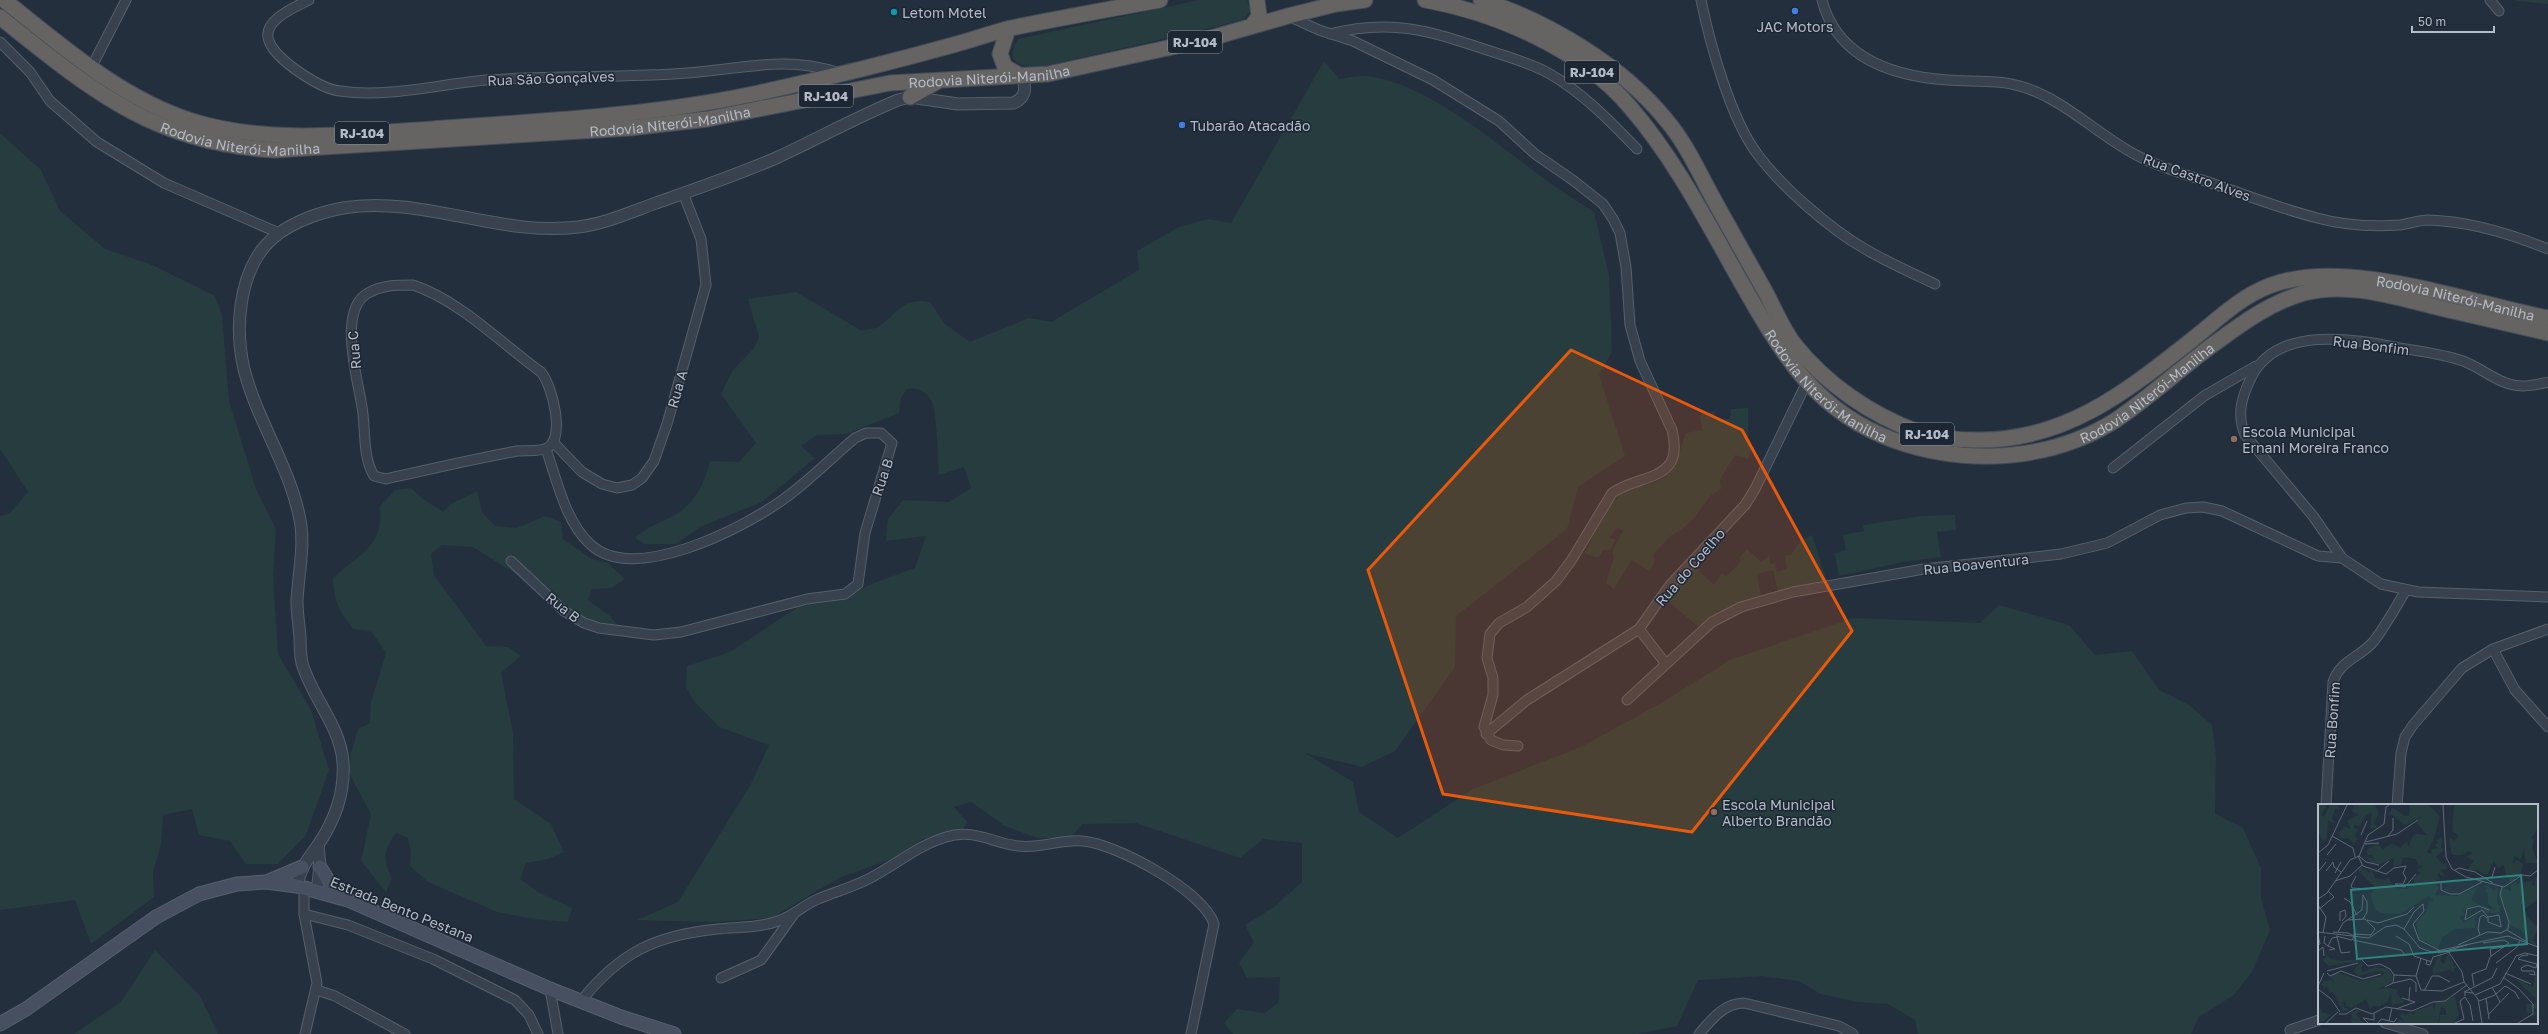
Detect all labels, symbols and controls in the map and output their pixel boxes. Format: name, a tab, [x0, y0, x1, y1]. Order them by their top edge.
place label: Letom Motel	[902, 4, 987, 21]
marker: JAC Motors	[1790, 6, 1800, 16]
marker: Letom Motel	[889, 7, 899, 17]
scale bar	[2412, 8, 2494, 34]
text: 50 m	[2418, 14, 2446, 29]
place label: JAC Motors	[1757, 18, 1833, 35]
road number: RJ-104	[1168, 31, 1222, 53]
street label: Rodovia Niterói-Manilha	[908, 61, 1071, 90]
road number: RJ-104	[1565, 61, 1619, 83]
street label: Rua São Gonçalves	[487, 67, 615, 89]
road number: RJ-104	[799, 85, 853, 107]
street label: Rodovia Niterói-Manilha	[589, 102, 752, 139]
place label: Tubarão Atacadão	[1190, 117, 1310, 134]
street label: Rodovia Niterói-Manilha	[158, 118, 320, 159]
marker: Tubarão Atacadão	[1177, 120, 1187, 130]
road number: RJ-104	[335, 122, 389, 144]
street label: Rua Castro Alves	[2141, 150, 2253, 204]
street label: Rodovia Niterói-Manilha	[2375, 271, 2536, 324]
street label: Rodovia Niterói-Manilha	[1762, 326, 1890, 445]
street label: Rua C	[344, 330, 364, 370]
street label: Rua Bonfim	[2332, 332, 2410, 358]
street label: Rodovia Niterói-Manilha	[2077, 339, 2217, 446]
street label: Rua A	[664, 368, 691, 410]
road number: RJ-104	[1900, 423, 1954, 445]
place label: Escola Municipal Ernani Moreira Franco	[2242, 423, 2389, 456]
marker: Escola Municipal Ernani Moreira Franco	[2229, 434, 2239, 444]
street label: Rua B	[868, 456, 896, 498]
street label: Rua do Coelho	[1652, 525, 1728, 609]
street label: Rua Boaventura	[1922, 550, 2030, 578]
street label: Rua B	[543, 588, 583, 626]
street label: Rua Bonfim	[2321, 681, 2343, 759]
place label: Escola Municipal Alberto Brandão	[1722, 796, 1835, 829]
inset map	[2318, 804, 2538, 1024]
marker: Escola Municipal Alberto Brandão	[1709, 807, 1719, 817]
street label: Estrada Bento Pestana	[328, 872, 476, 946]

